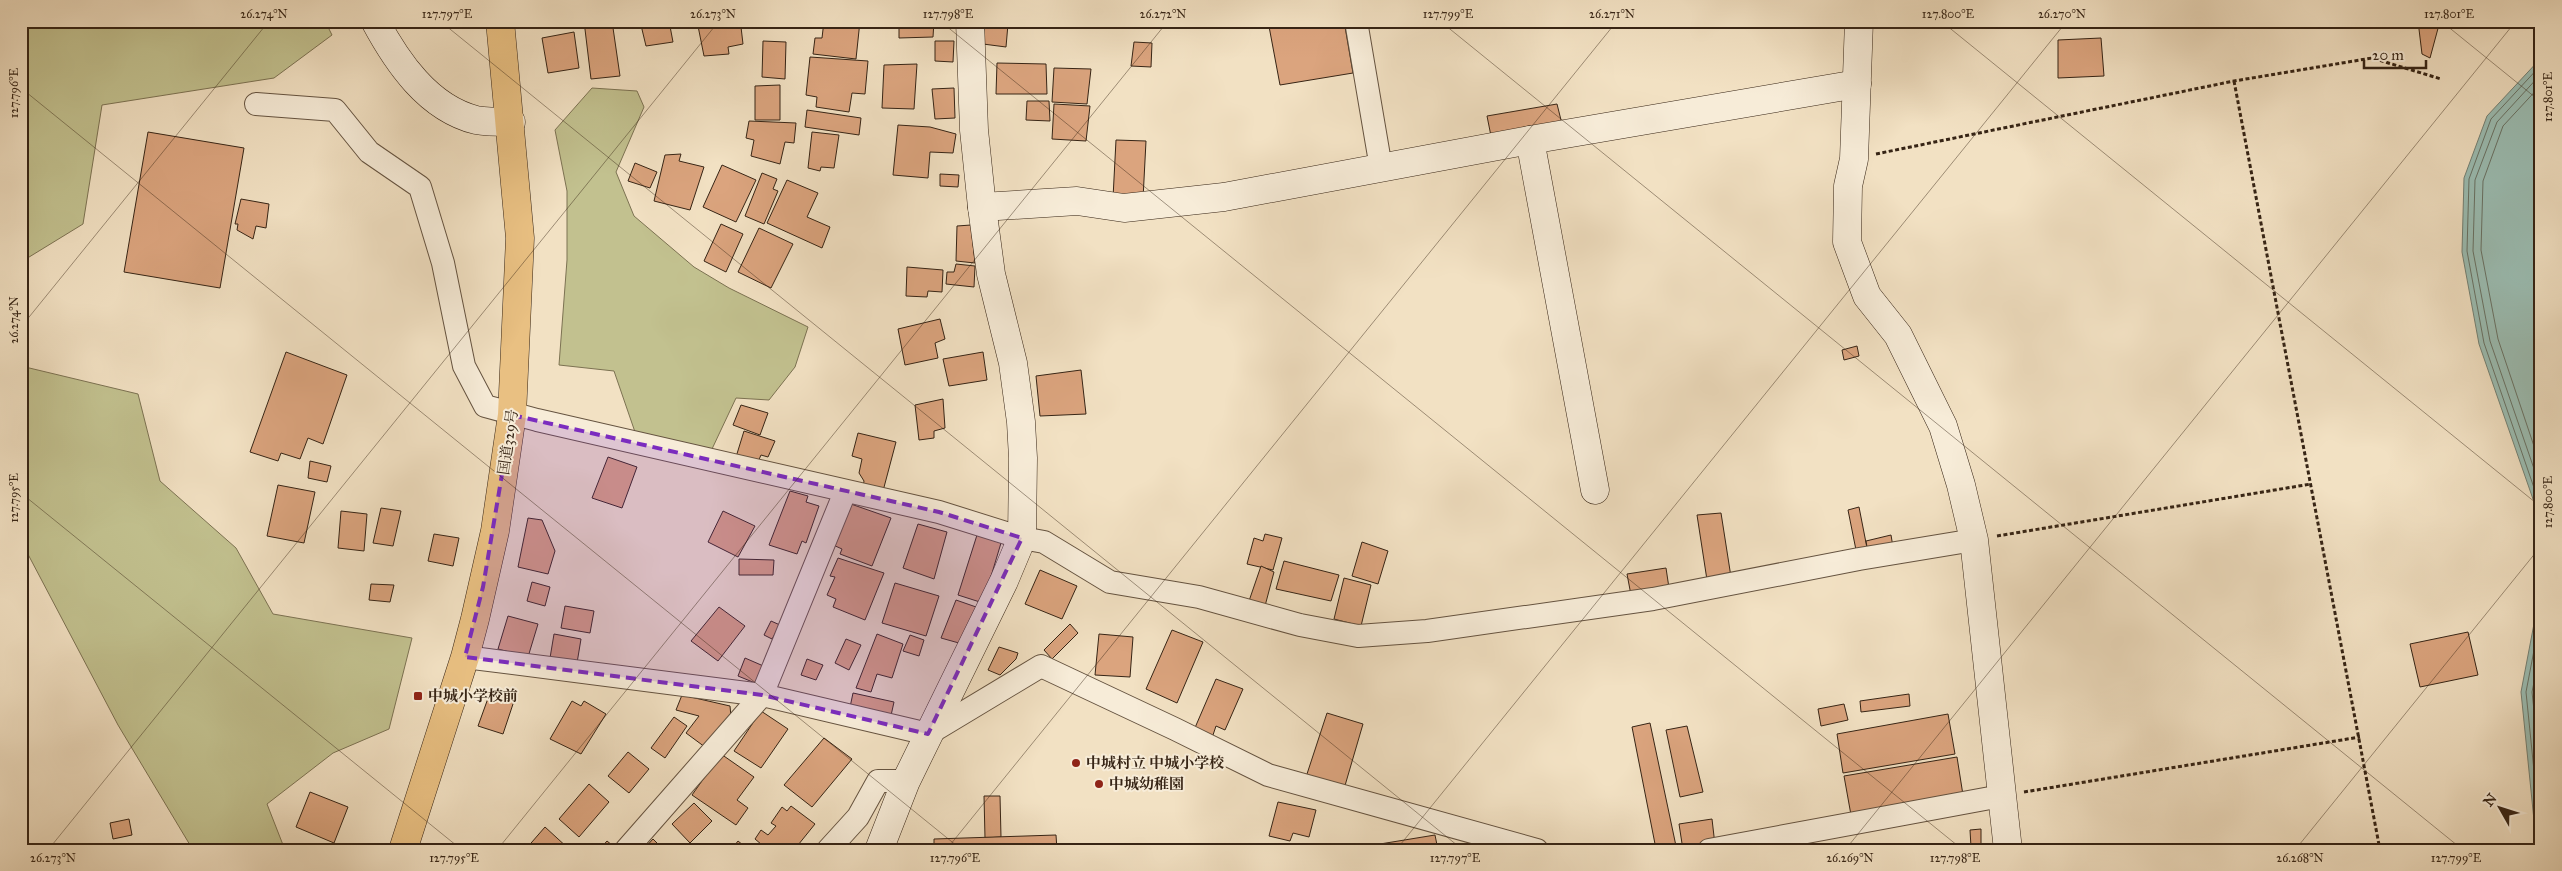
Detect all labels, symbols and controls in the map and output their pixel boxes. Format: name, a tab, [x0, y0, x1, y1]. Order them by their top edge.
text: 26.274°N	[240, 7, 288, 21]
text: 127.797°E	[422, 7, 473, 21]
text: 26.273°N	[690, 7, 736, 21]
text: 127.798°E	[923, 7, 974, 21]
text: 26.272°N	[1139, 7, 1187, 21]
text: 127.799°E	[1423, 7, 1474, 21]
text: 26.271°N	[1589, 7, 1635, 21]
text: 127.800°E	[1922, 7, 1975, 21]
text: 26.270°N	[2038, 7, 2086, 21]
text: 127.801°E	[2424, 7, 2474, 21]
scale bar	[2364, 38, 2427, 70]
text: 20 m	[2372, 46, 2404, 64]
text: 127.796°E	[7, 67, 21, 118]
text: 127.801°E	[2541, 72, 2555, 122]
text: 26.274°N	[7, 296, 21, 344]
street label: 国道329号	[494, 408, 522, 476]
text: 127.795°E	[7, 473, 21, 523]
text: 127.800°E	[2541, 475, 2555, 528]
place label: 中城小学校前	[428, 687, 518, 705]
marker: 中城小学校前	[412, 690, 424, 702]
place label: 中城村立 中城小学校	[1086, 754, 1224, 772]
marker: 中城村立 中城小学校	[1070, 757, 1082, 769]
place label: 中城幼稚園	[1109, 775, 1184, 793]
marker: 中城幼稚園	[1093, 778, 1105, 790]
north arrow	[2474, 784, 2524, 834]
text: N	[2480, 790, 2501, 810]
text: 26.273°N	[30, 851, 76, 865]
text: 127.795°E	[429, 851, 479, 865]
text: 127.796°E	[930, 851, 981, 865]
text: 127.797°E	[1430, 851, 1481, 865]
text: 26.269°N	[1826, 851, 1874, 865]
text: 127.798°E	[1930, 851, 1981, 865]
text: 26.268°N	[2276, 851, 2324, 865]
text: 127.799°E	[2431, 851, 2482, 865]

